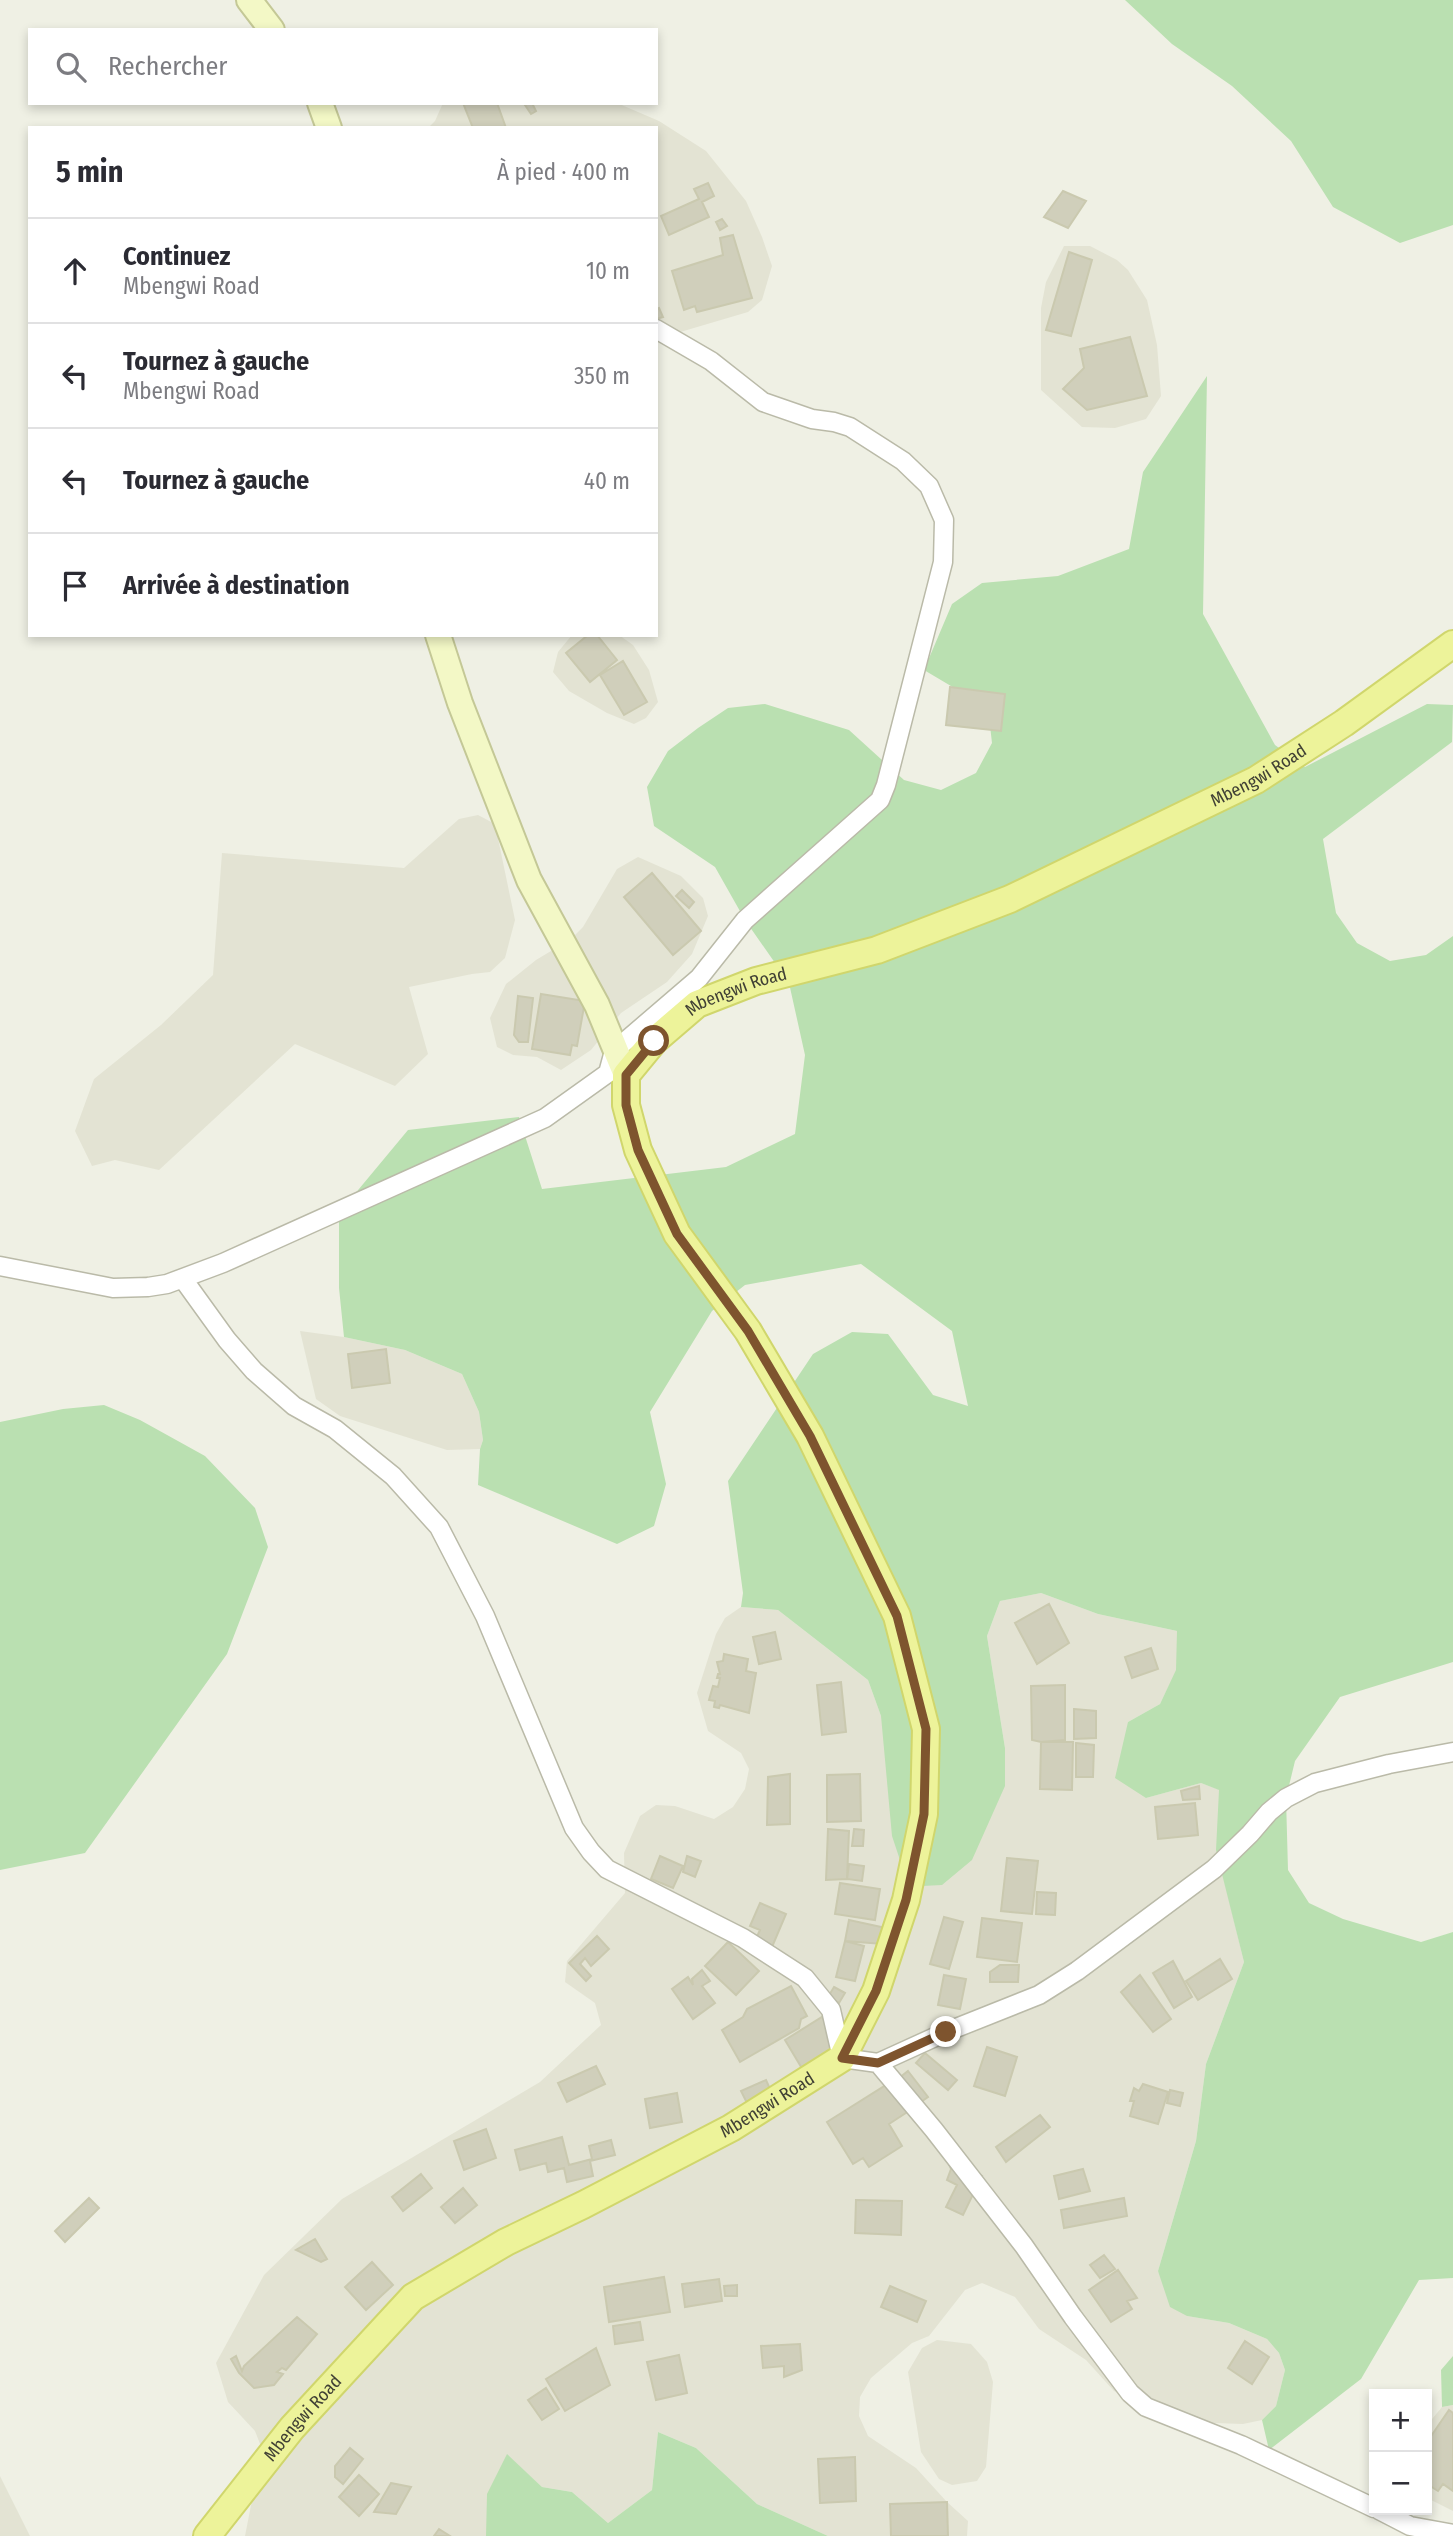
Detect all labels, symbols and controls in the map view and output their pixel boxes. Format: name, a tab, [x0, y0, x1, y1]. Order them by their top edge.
search box	[28, 28, 658, 105]
icon: search	[52, 48, 90, 86]
text: Rechercher	[108, 51, 227, 82]
text: 5 min	[56, 154, 123, 190]
text: À pied · 400 m	[497, 158, 630, 186]
text: Continuez	[123, 241, 230, 272]
icon: ahead	[56, 252, 94, 290]
text: 10 m	[586, 257, 630, 285]
text: Mbengwi Road	[123, 272, 260, 300]
text: Tournez à gauche	[123, 346, 309, 377]
icon: left	[56, 357, 94, 395]
text: 350 m	[574, 362, 630, 390]
text: Mbengwi Road	[123, 377, 260, 405]
icon: left	[56, 462, 94, 500]
text: Tournez à gauche	[123, 465, 309, 496]
text: 40 m	[584, 467, 630, 495]
icon: arrive	[56, 567, 94, 605]
text: Arrivée à destination	[123, 570, 350, 601]
street label: Mbengwi Road	[1207, 739, 1311, 811]
street label: Mbengwi Road	[680, 963, 789, 1020]
route start	[638, 1025, 669, 1056]
route end	[930, 2016, 961, 2047]
street label: Mbengwi Road	[716, 2067, 819, 2143]
street label: Mbengwi Road	[259, 2370, 346, 2465]
map controls	[1369, 2389, 1432, 2515]
button: +	[1369, 2389, 1432, 2452]
button: −	[1369, 2452, 1432, 2515]

